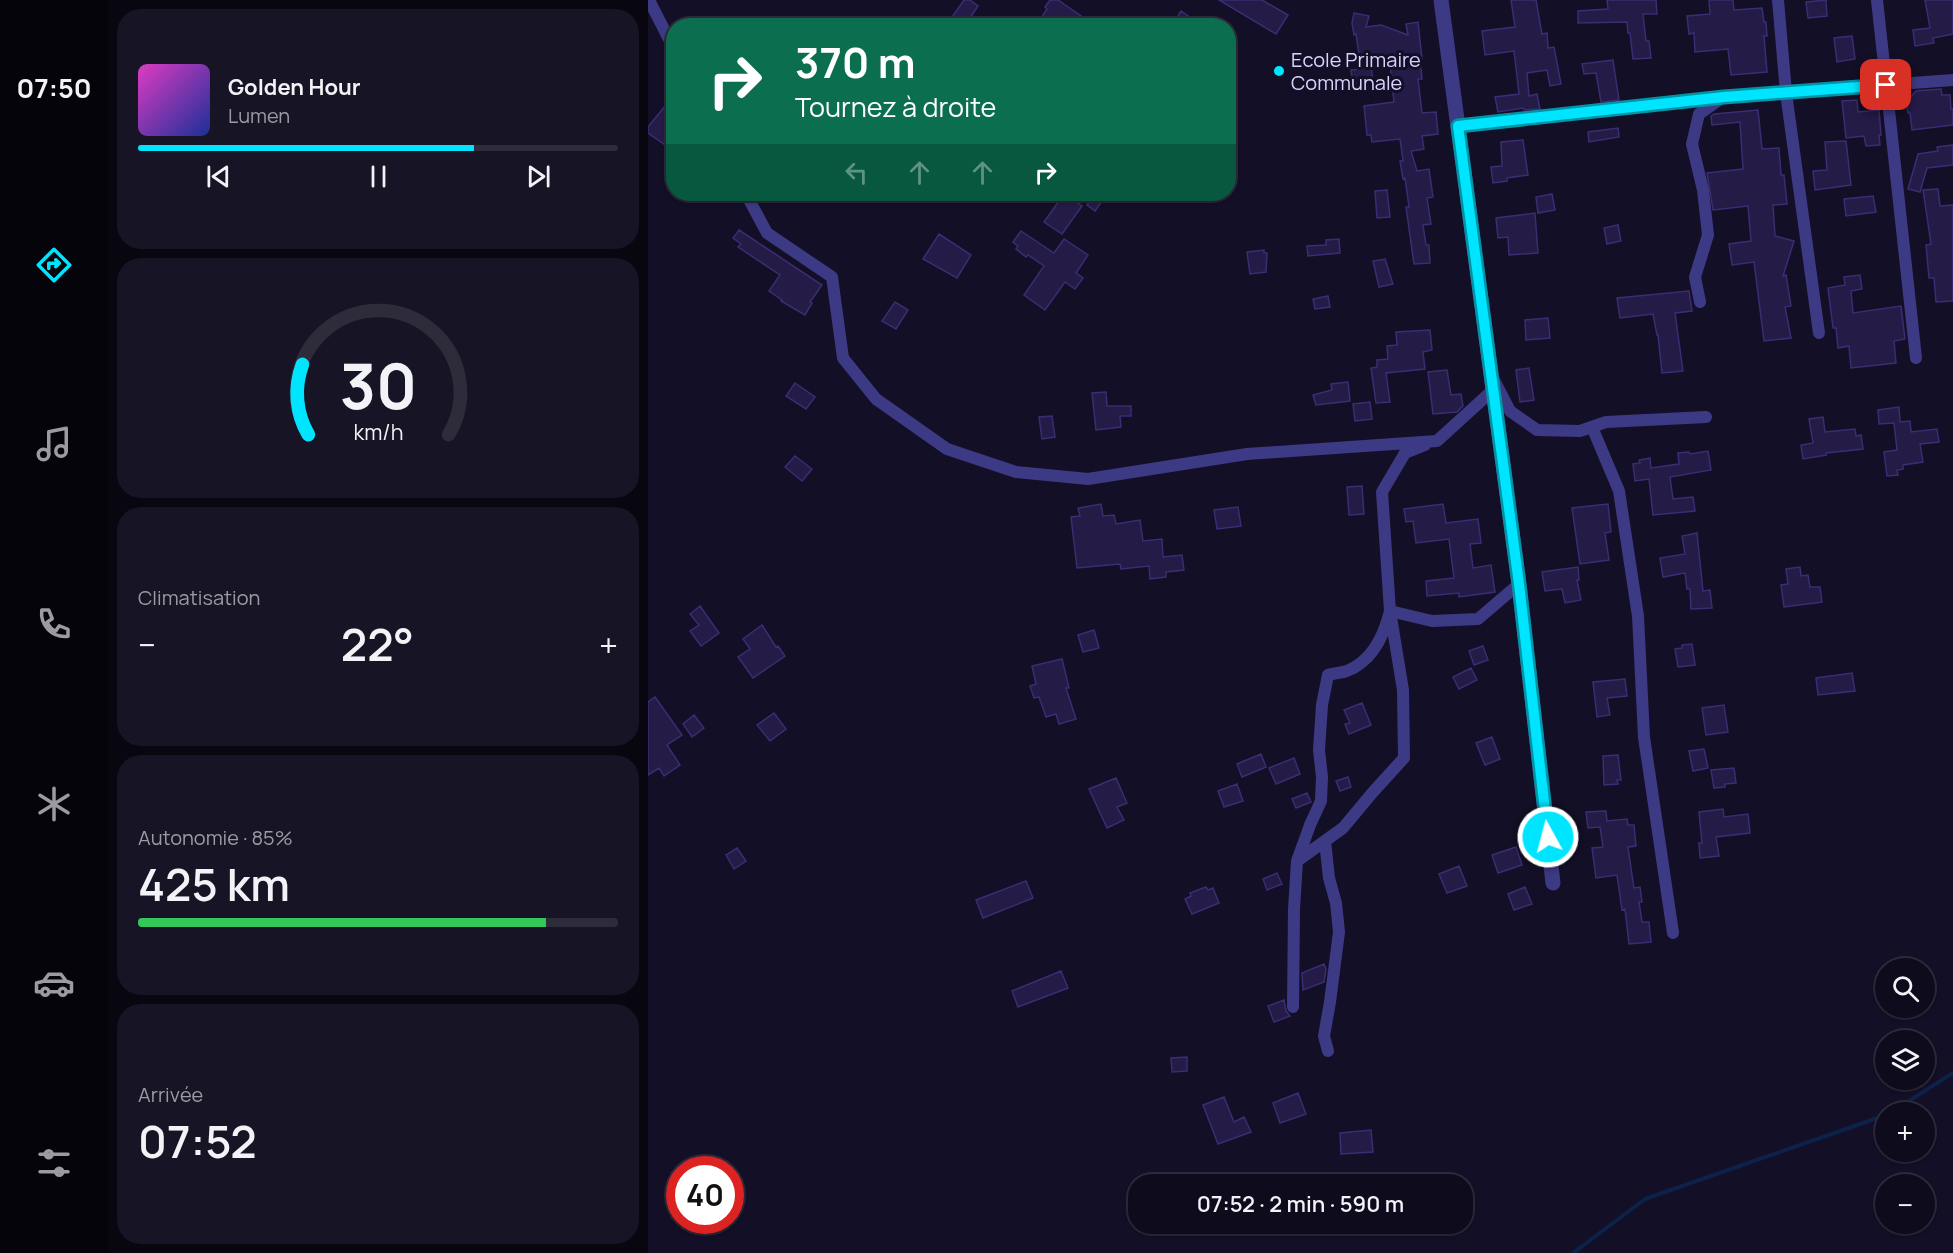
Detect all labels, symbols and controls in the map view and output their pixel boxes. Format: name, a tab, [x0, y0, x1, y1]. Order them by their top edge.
text: 370 m	[795, 33, 916, 91]
icon: right	[696, 42, 774, 120]
place label: Ecole Primaire Communale	[1291, 46, 1421, 96]
pin	[1860, 59, 1911, 110]
marker: Ecole Primaire Communale	[1272, 64, 1286, 78]
icon: arrive	[1869, 68, 1902, 101]
text: 07:50	[16, 69, 92, 106]
text: Golden Hour	[228, 72, 361, 102]
text: Tournez à droite	[795, 88, 996, 125]
text: Lumen	[228, 102, 290, 129]
icon: left	[840, 156, 873, 189]
icon: ahead	[903, 156, 936, 189]
icon: ahead	[966, 156, 999, 189]
icon: right	[1029, 156, 1062, 189]
icon: previous	[202, 160, 235, 193]
icon: pause	[362, 160, 395, 193]
icon: next	[522, 160, 555, 193]
icon: directions	[33, 244, 75, 286]
text: 30	[339, 342, 417, 428]
text: km/h	[353, 417, 403, 446]
icon: music	[33, 423, 75, 465]
text: Climatisation	[138, 584, 260, 611]
icon: phone	[33, 603, 75, 645]
text: 22°	[341, 613, 414, 675]
text: −	[138, 622, 156, 667]
text: +	[599, 622, 618, 667]
icon: climate	[33, 783, 75, 825]
position arrow	[1516, 805, 1580, 869]
text: Autonomie · 85%	[138, 824, 293, 851]
text: 425 km	[138, 853, 290, 915]
map controls	[1875, 958, 1935, 1234]
button: search	[1875, 958, 1935, 1018]
icon: car	[33, 962, 75, 1004]
button: layers	[1875, 1030, 1935, 1090]
text: Arrivée	[138, 1081, 203, 1108]
button: +	[1875, 1102, 1935, 1162]
text: 07:52	[138, 1110, 257, 1172]
icon: filters	[33, 1142, 75, 1184]
speed limit sign: 40	[666, 1156, 744, 1234]
button: −	[1875, 1174, 1935, 1234]
text: 07:52 · 2 min · 590 m	[1197, 1189, 1404, 1219]

